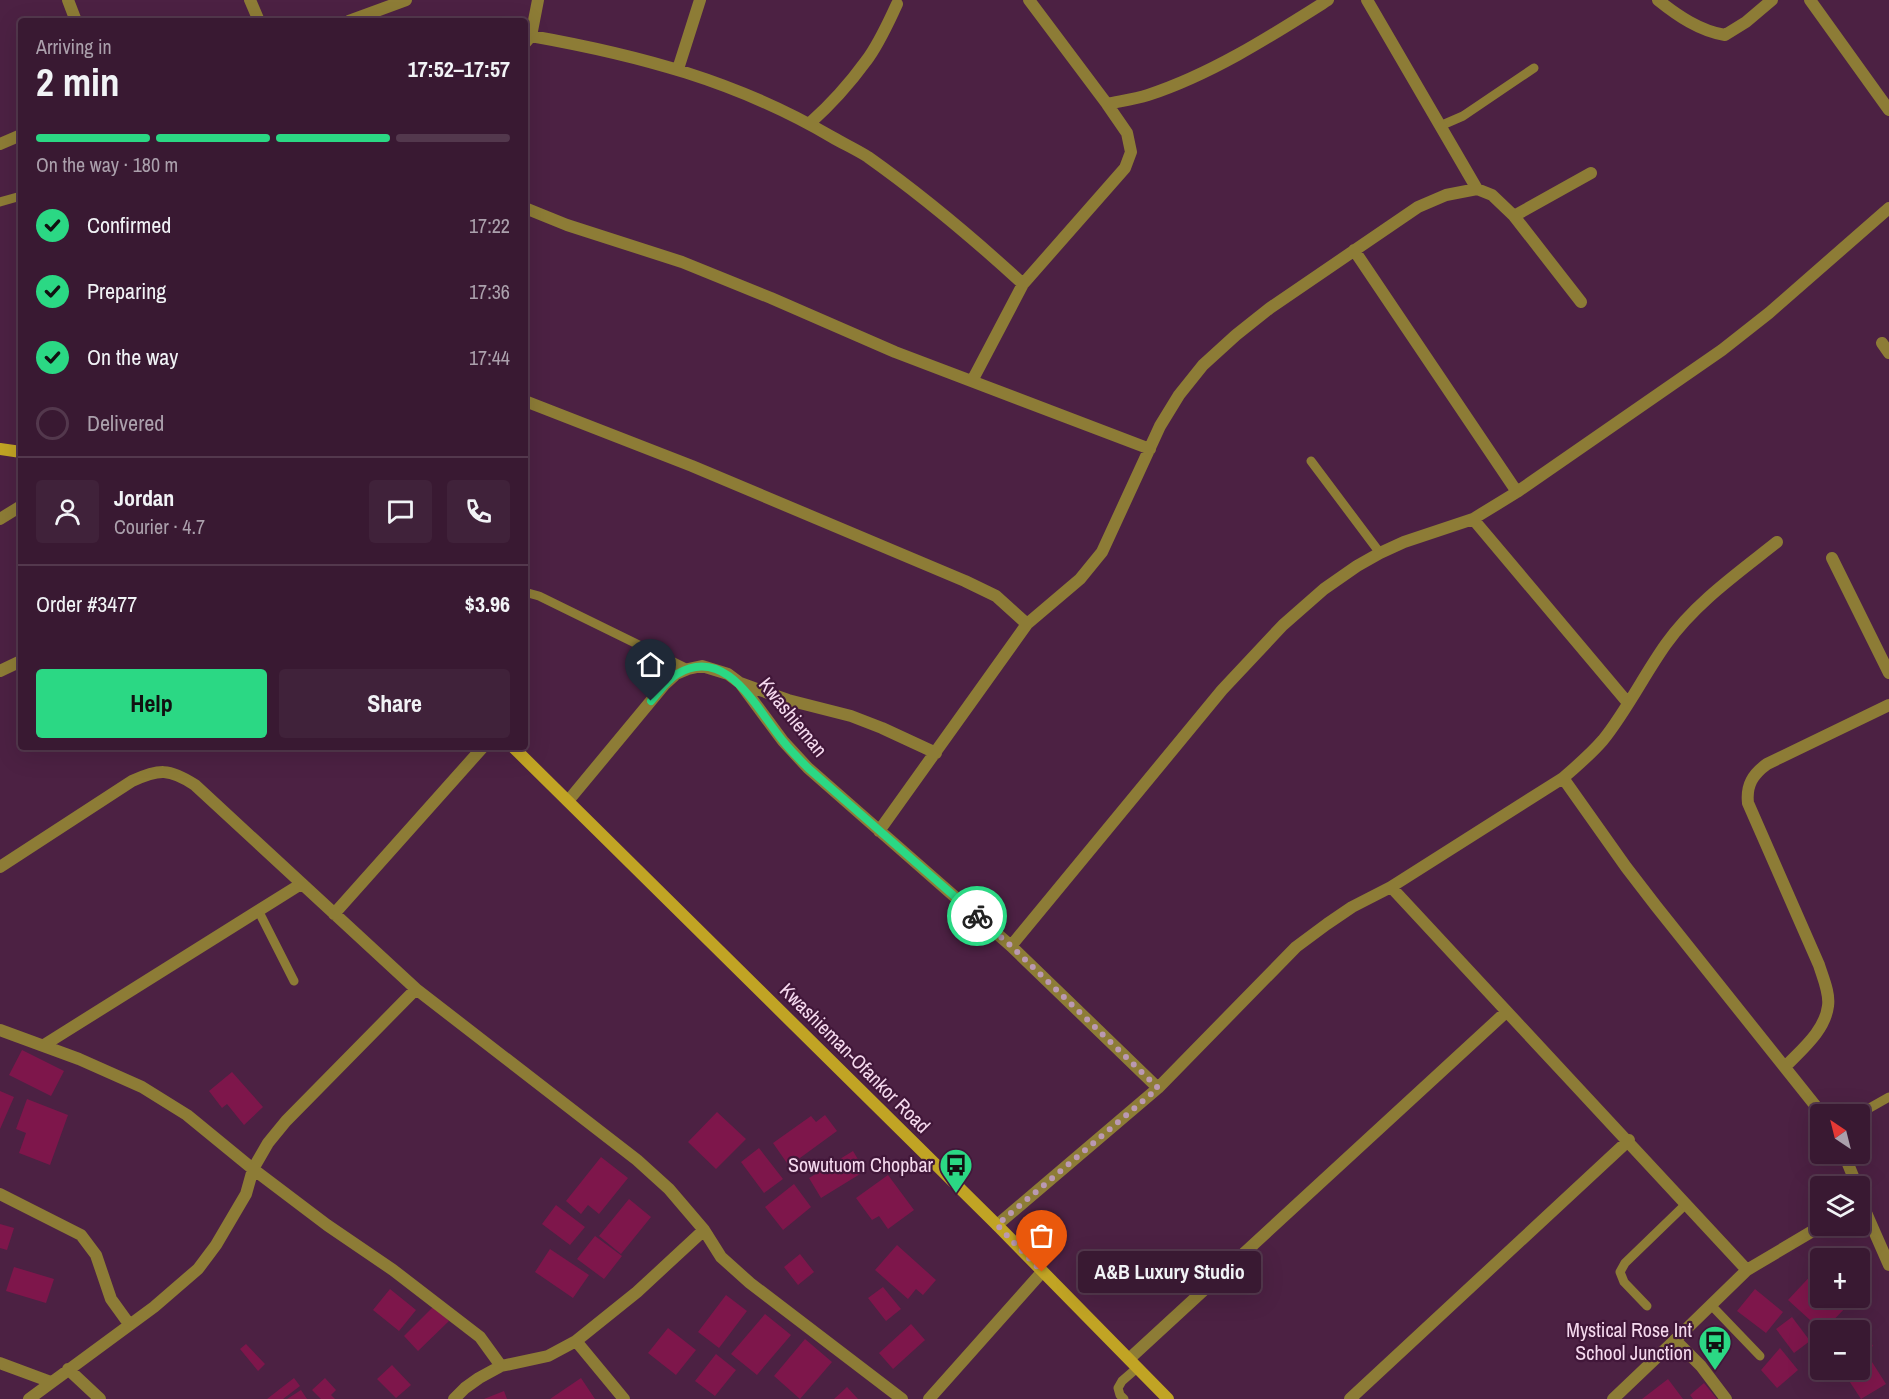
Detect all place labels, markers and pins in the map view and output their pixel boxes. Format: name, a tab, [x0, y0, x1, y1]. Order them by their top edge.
pin	[625, 639, 676, 701]
bus stop icon: Sowutuom Chopbar	[938, 1147, 974, 1194]
place label: Sowutuom Chopbar	[788, 1151, 934, 1178]
pin	[1016, 1210, 1067, 1272]
callout: A&B Luxury Studio	[1078, 1251, 1261, 1293]
place label: Mystical Rose Int School Junction	[1566, 1316, 1692, 1366]
bus stop icon: Mystical Rose Int School Junction	[1697, 1324, 1733, 1371]

